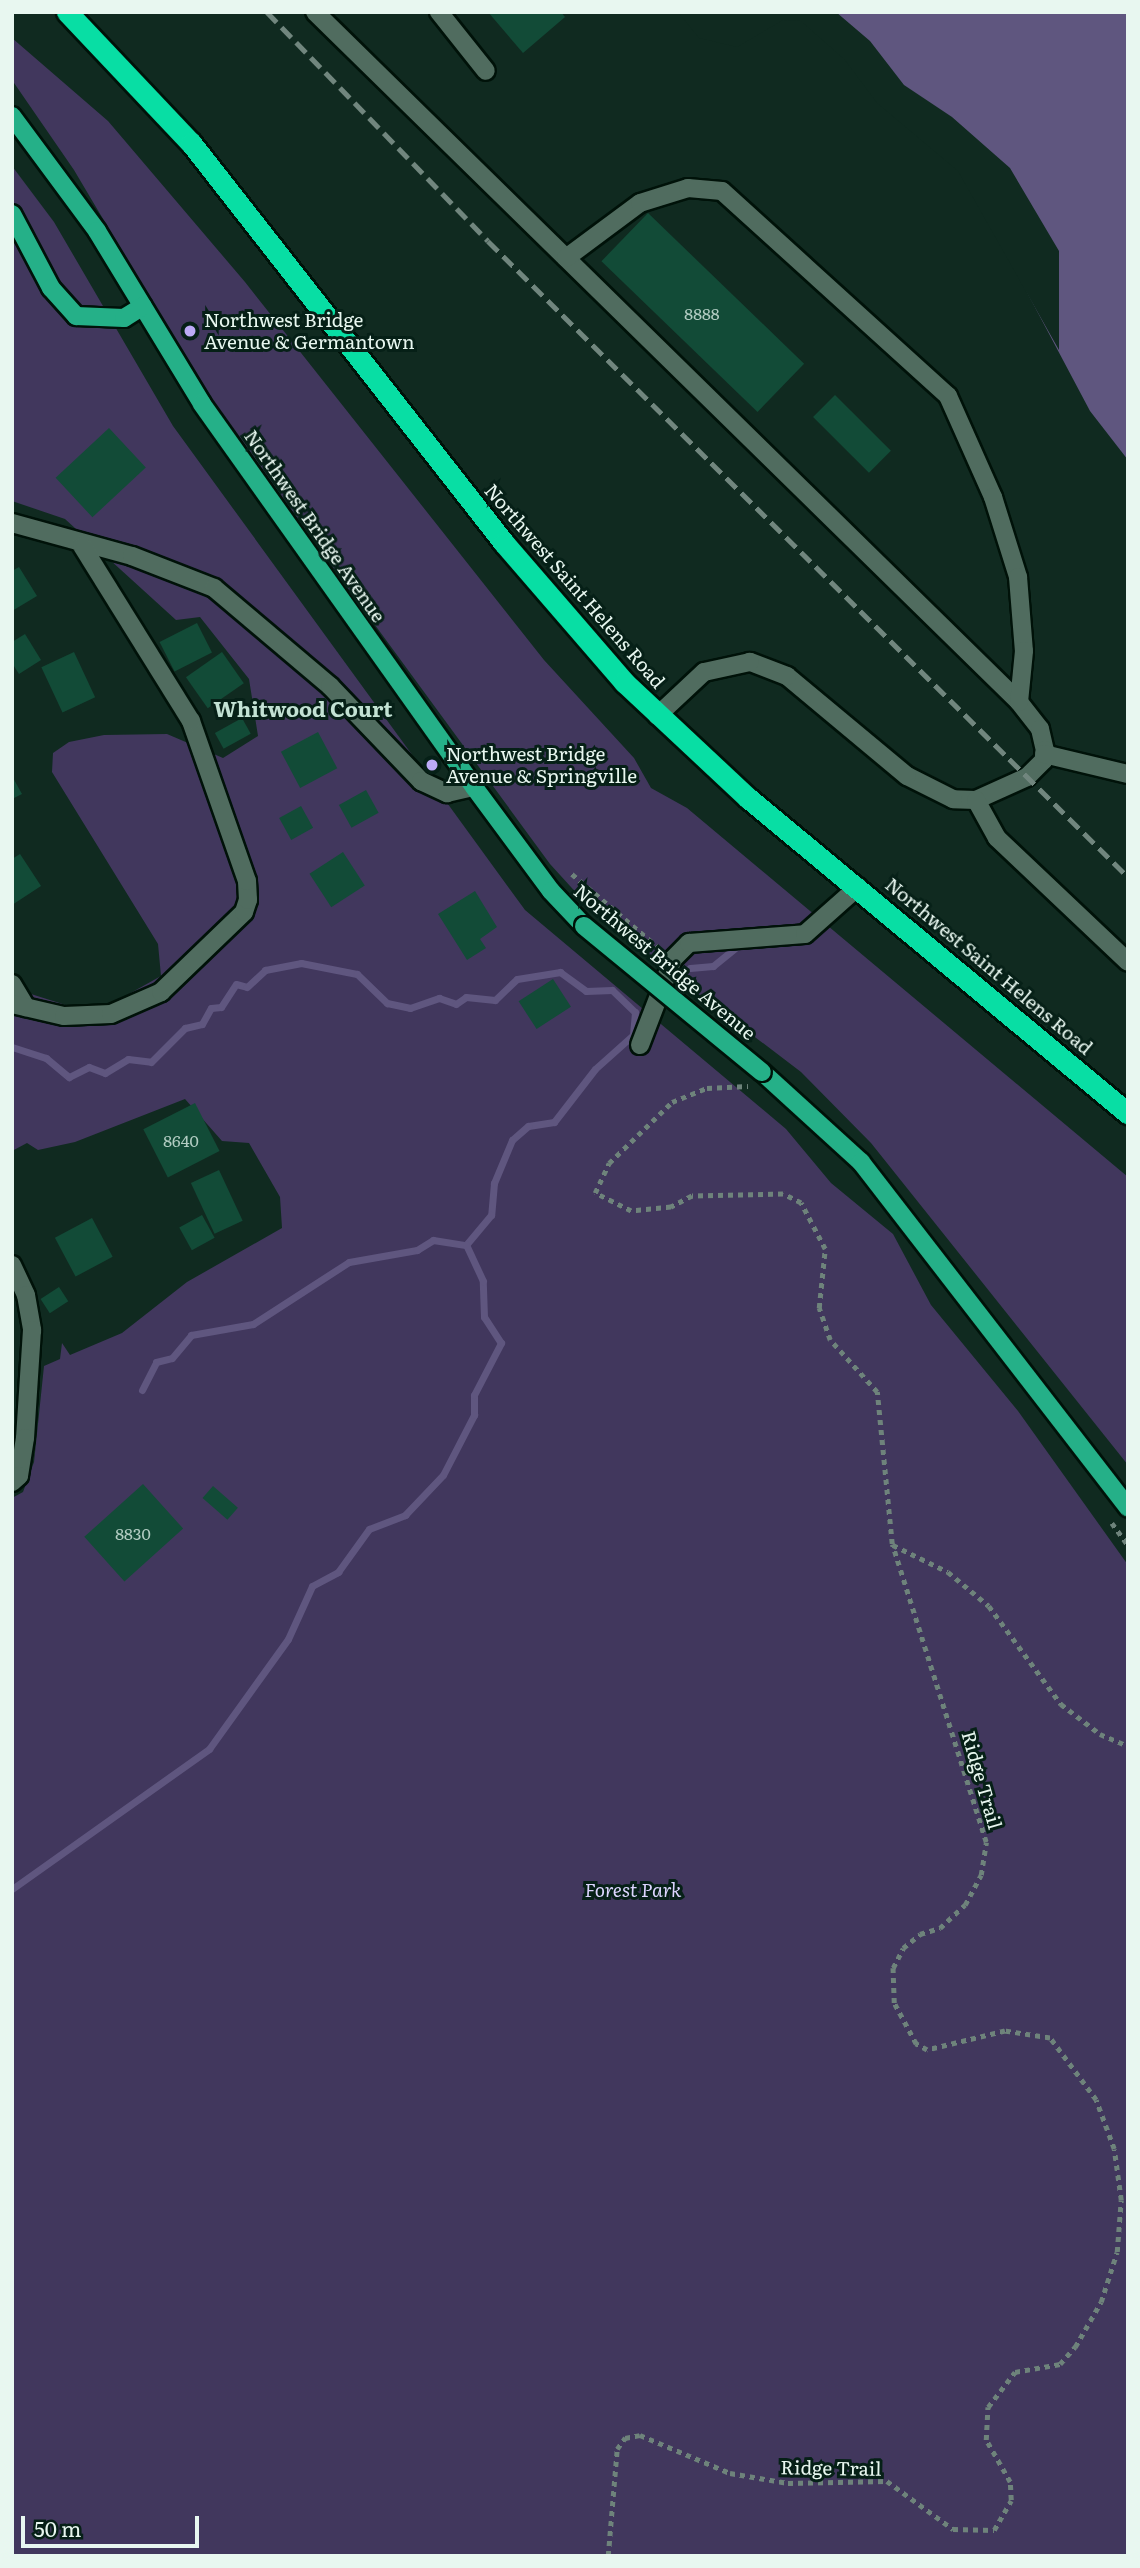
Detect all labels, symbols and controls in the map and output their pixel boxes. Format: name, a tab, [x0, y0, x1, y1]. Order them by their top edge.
house number: 8888	[684, 303, 720, 323]
place label: Northwest Bridge Avenue & Germantown	[204, 309, 415, 353]
marker: Northwest Bridge Avenue & Germantown	[182, 323, 198, 339]
street label: Northwest Bridge Avenue	[240, 425, 390, 627]
street label: Northwest Saint Helens Road	[480, 479, 670, 693]
district label: Whitwood Court	[213, 695, 393, 721]
place label: Northwest Bridge Avenue & Springville	[446, 743, 637, 787]
marker: Northwest Bridge Avenue & Springville	[424, 757, 440, 773]
street label: Northwest Saint Helens Road	[881, 873, 1097, 1059]
street label: Northwest Bridge Avenue	[570, 879, 760, 1045]
house number: 8640	[163, 1130, 199, 1150]
house number: 8830	[115, 1523, 151, 1543]
street label: Ridge Trail	[957, 1728, 1007, 1832]
park label: Forest Park	[585, 1879, 681, 1901]
street label: Ridge Trail	[780, 2456, 882, 2480]
scale bar	[24, 2502, 203, 2546]
text: 50 m	[34, 2512, 81, 2543]

